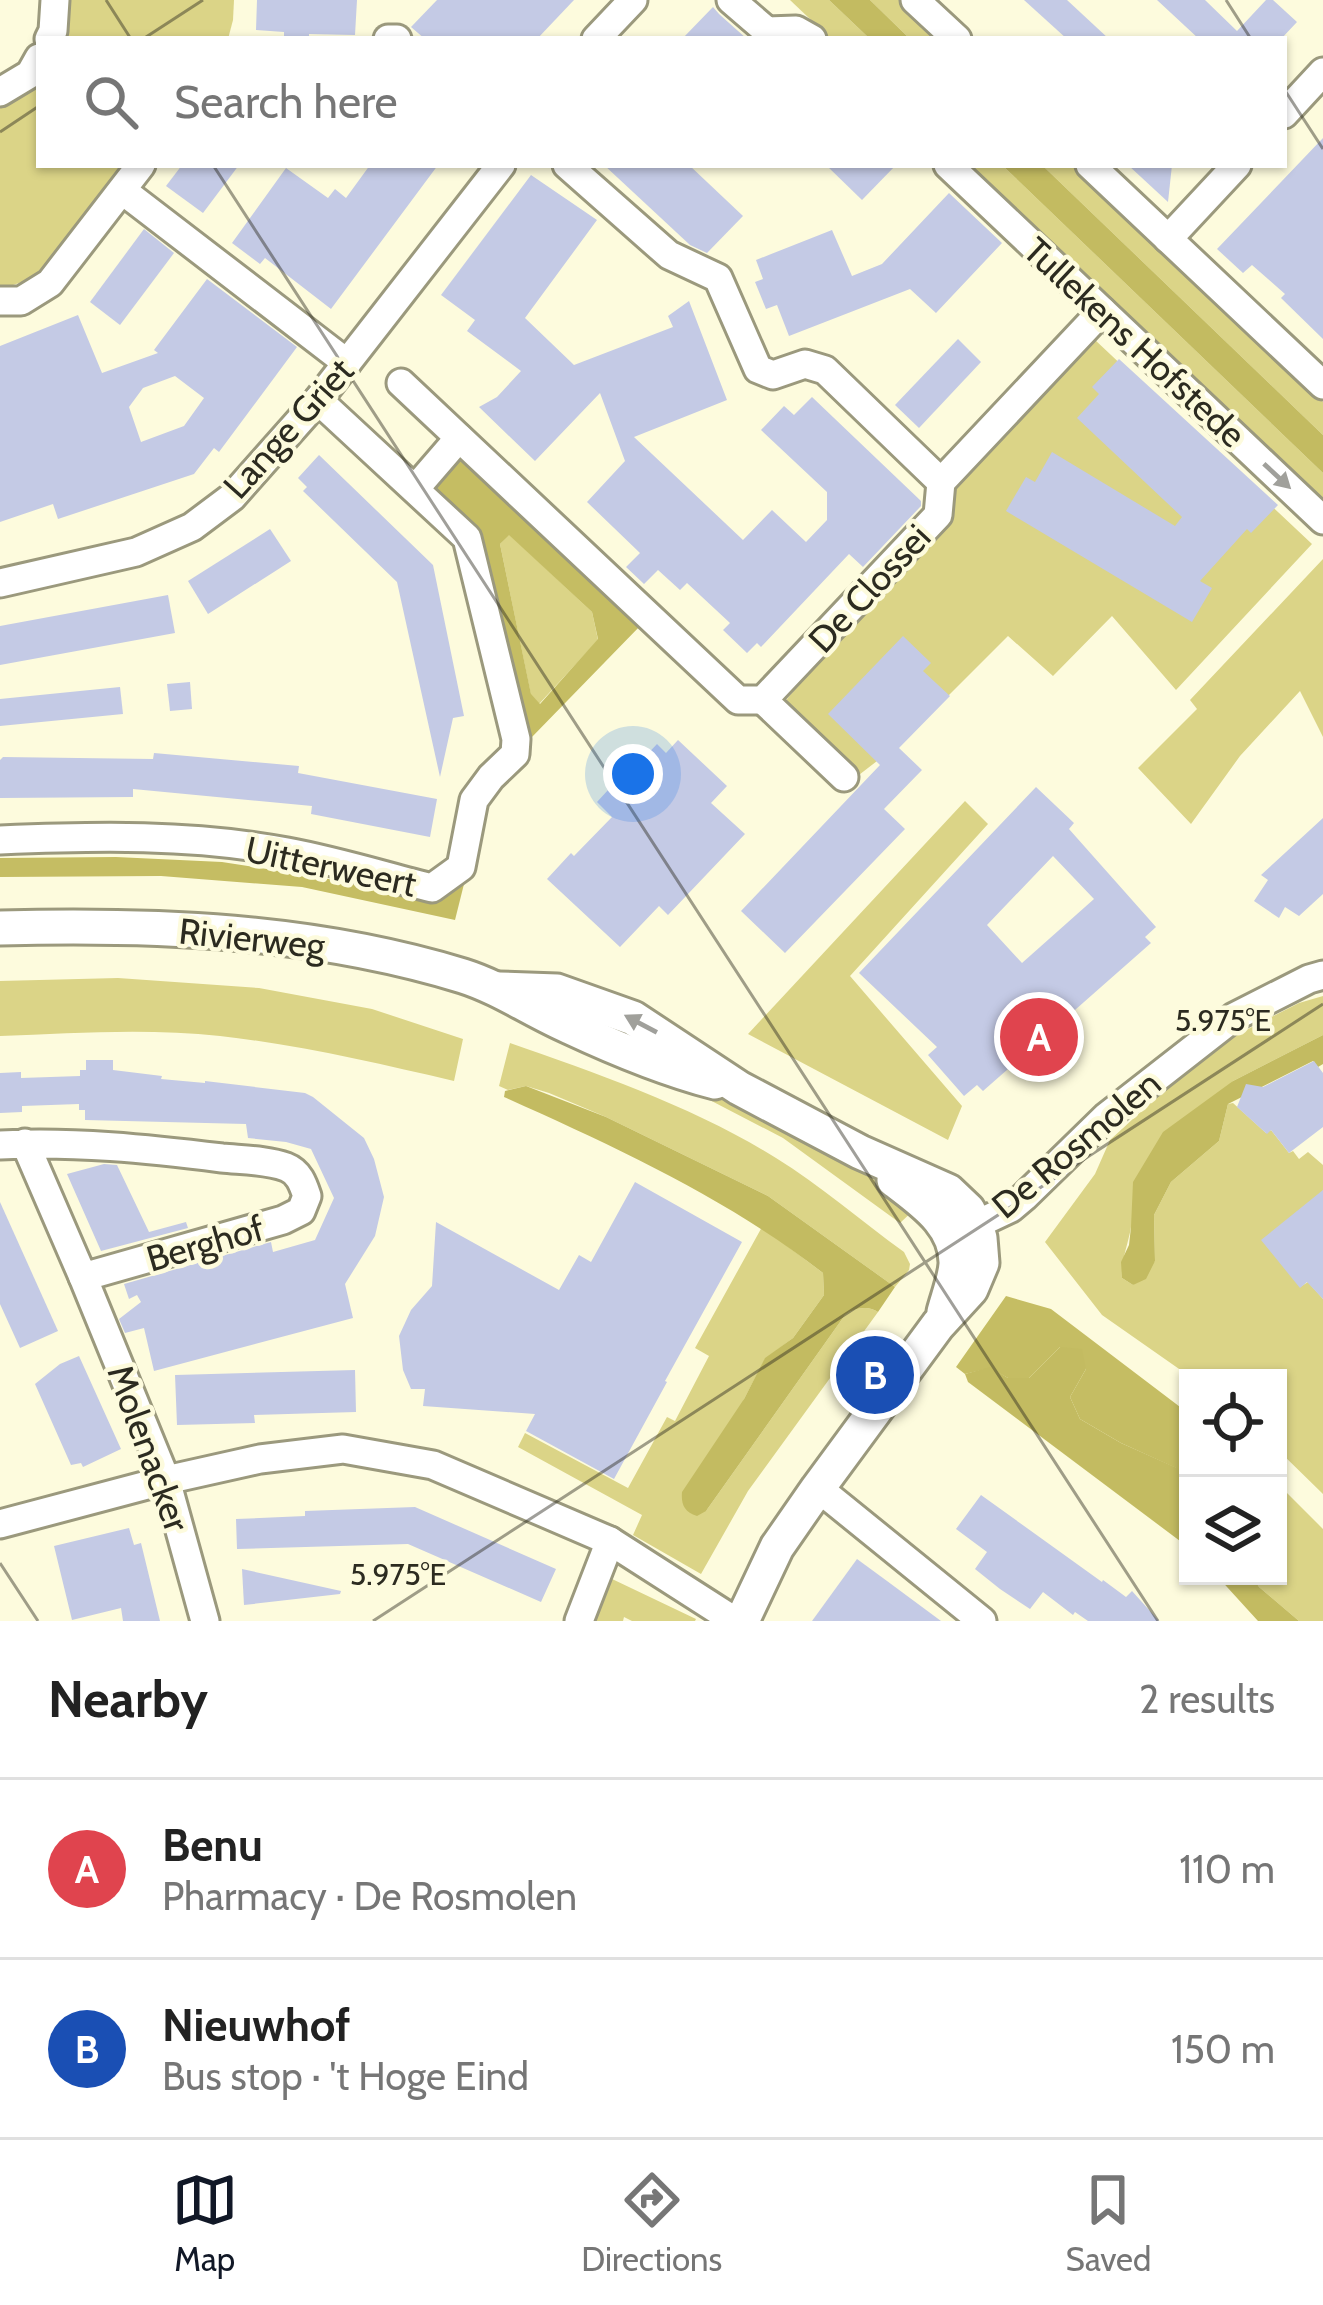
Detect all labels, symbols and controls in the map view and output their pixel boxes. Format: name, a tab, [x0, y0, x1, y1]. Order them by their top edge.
search box	[36, 36, 1287, 168]
icon: search	[78, 69, 144, 135]
text: Search here	[174, 75, 398, 129]
street label: Tullekens Hofstede	[1015, 228, 1255, 456]
street label: Lange Griet	[214, 349, 362, 507]
one-way arrow	[1262, 462, 1291, 490]
street label: De Clossei	[799, 515, 939, 661]
your location	[603, 744, 663, 804]
street label: Uitterweert	[242, 826, 420, 906]
street label: Rivierweg	[177, 908, 328, 968]
pin: A	[1000, 992, 1078, 1082]
text: 5.975°E	[1175, 1002, 1271, 1039]
one-way arrow	[624, 1014, 658, 1035]
street label: De Rosmolen	[983, 1061, 1169, 1227]
street label: Berghof	[141, 1205, 269, 1281]
pin: B	[836, 1330, 914, 1420]
street label: Molenacker	[99, 1359, 200, 1538]
map controls	[1179, 1369, 1287, 1585]
button: locate	[1179, 1369, 1287, 1477]
button: layers	[1179, 1477, 1287, 1585]
text: 5.975°E	[350, 1556, 446, 1593]
text: Nearby	[48, 1668, 208, 1730]
text: 2 results	[1139, 1675, 1275, 1723]
text: Benu	[162, 1818, 263, 1872]
text: A	[75, 1845, 99, 1893]
text: 110 m	[1179, 1845, 1275, 1893]
text: Pharmacy · De Rosmolen	[162, 1872, 577, 1920]
text: Nieuwhof	[162, 1998, 350, 2052]
text: B	[75, 2025, 99, 2073]
text: 150 m	[1171, 2025, 1275, 2073]
text: Bus stop · 't Hoge Eind	[162, 2052, 529, 2100]
tab: Map	[172, 2167, 238, 2279]
tab: Directions	[581, 2167, 722, 2279]
tab: Saved	[1066, 2167, 1151, 2279]

